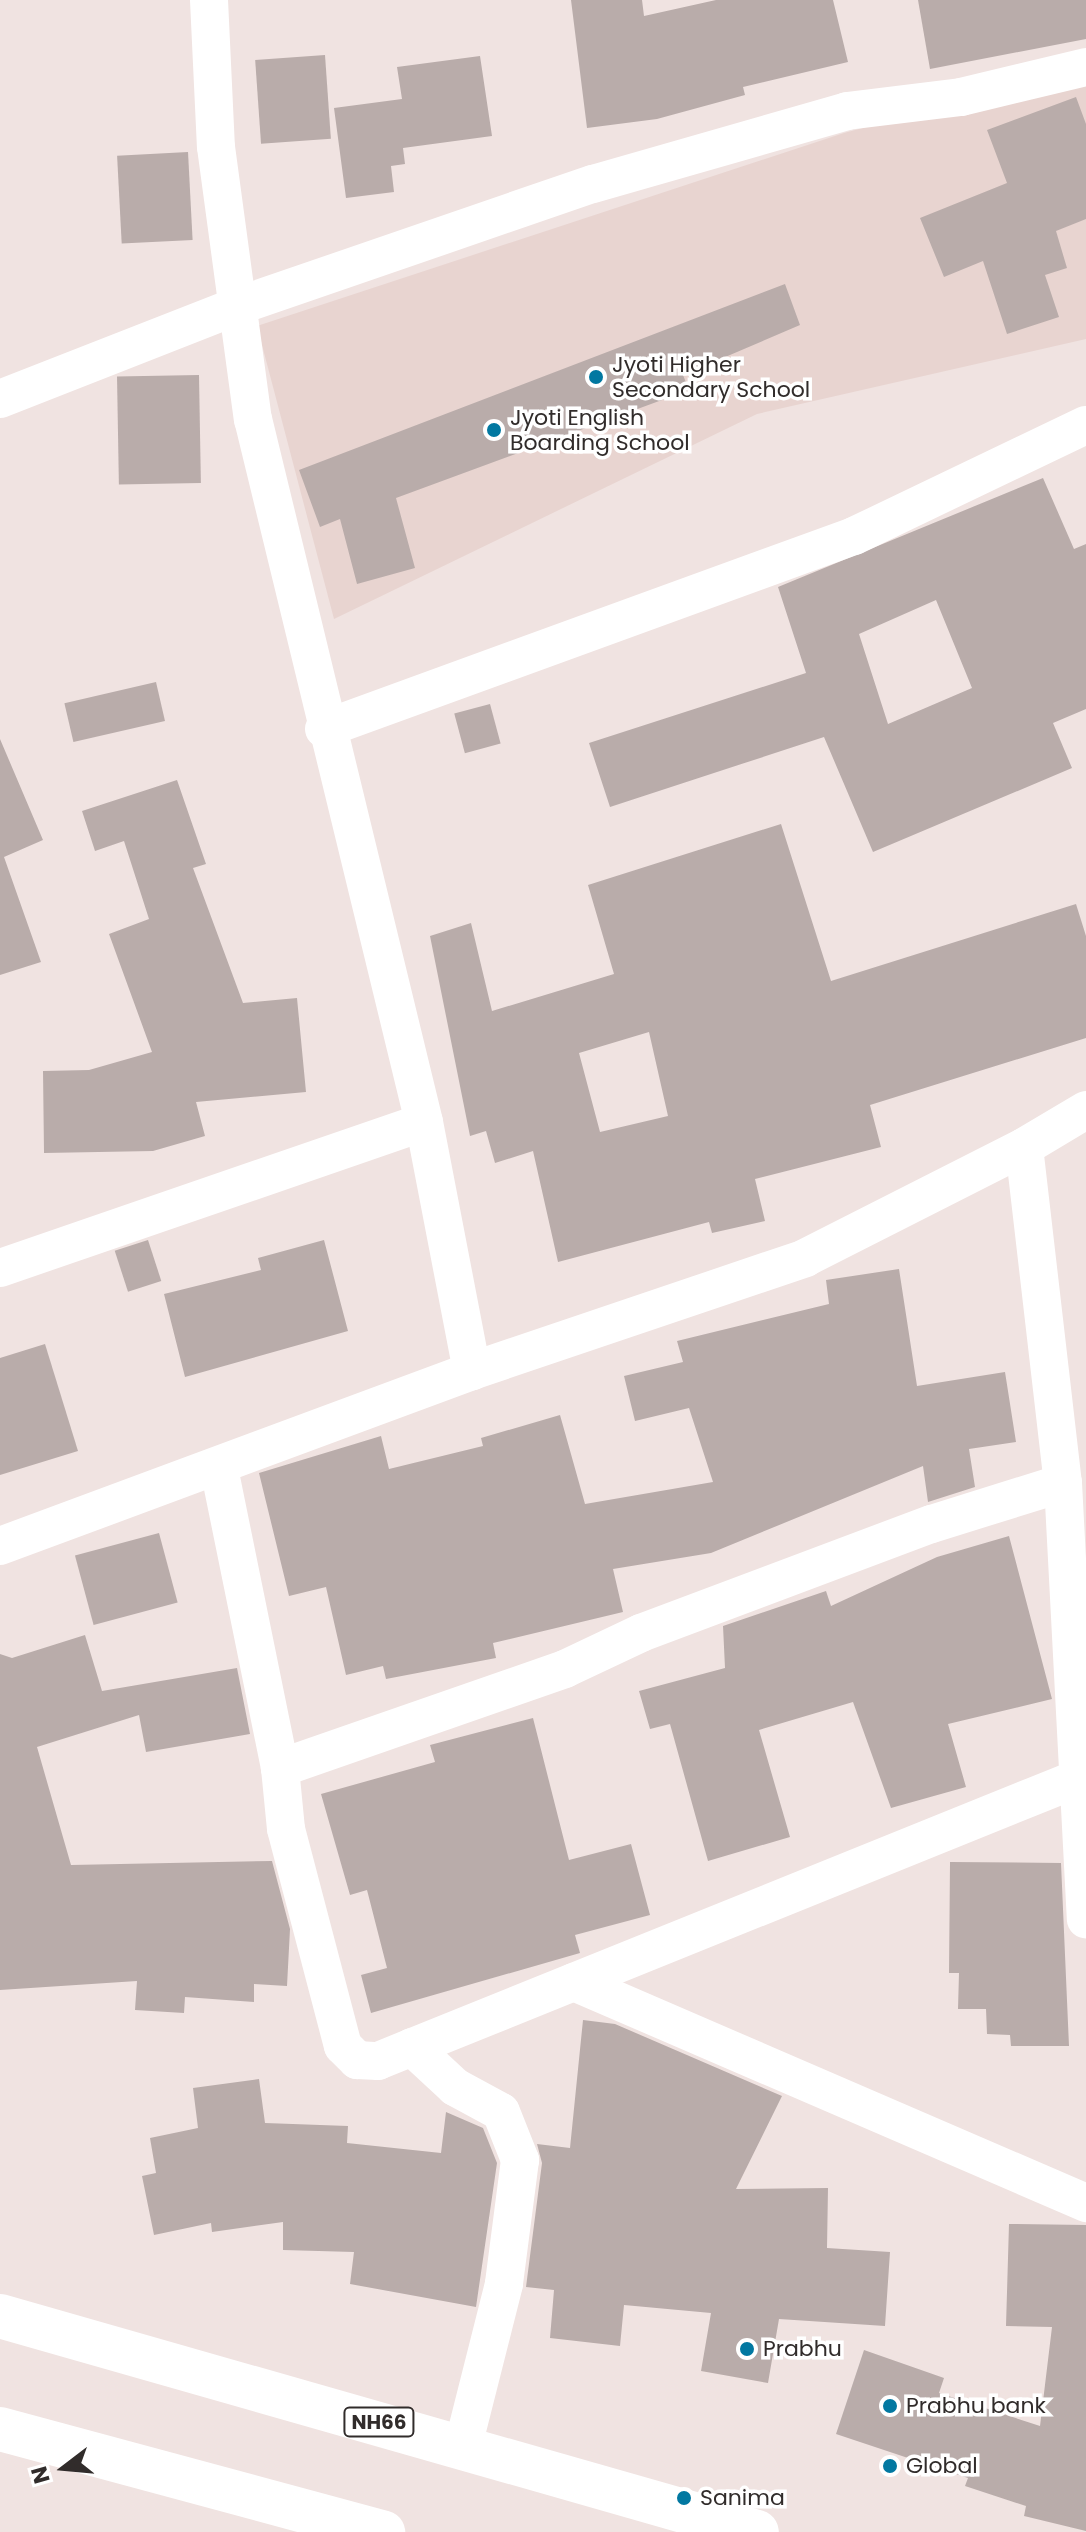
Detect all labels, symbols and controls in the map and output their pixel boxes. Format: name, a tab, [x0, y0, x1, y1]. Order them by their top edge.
place label: Jyoti Higher Secondary School	[612, 351, 810, 402]
marker: Jyoti Higher Secondary School	[587, 368, 605, 386]
place label: Jyoti English Boarding School	[510, 404, 690, 456]
marker: Jyoti English Boarding School	[485, 421, 503, 439]
place label: Prabhu	[763, 2336, 842, 2362]
marker: Prabhu	[738, 2340, 756, 2358]
place label: Prabhu bank	[906, 2393, 1046, 2419]
marker: Prabhu bank	[881, 2397, 899, 2415]
road number: NH66	[343, 2406, 415, 2438]
north arrow	[24, 2428, 104, 2508]
place label: Global	[906, 2453, 978, 2479]
marker: Global	[881, 2457, 899, 2475]
text: N	[23, 2463, 58, 2487]
place label: Sanima	[700, 2485, 785, 2511]
marker: Sanima	[675, 2489, 693, 2507]

